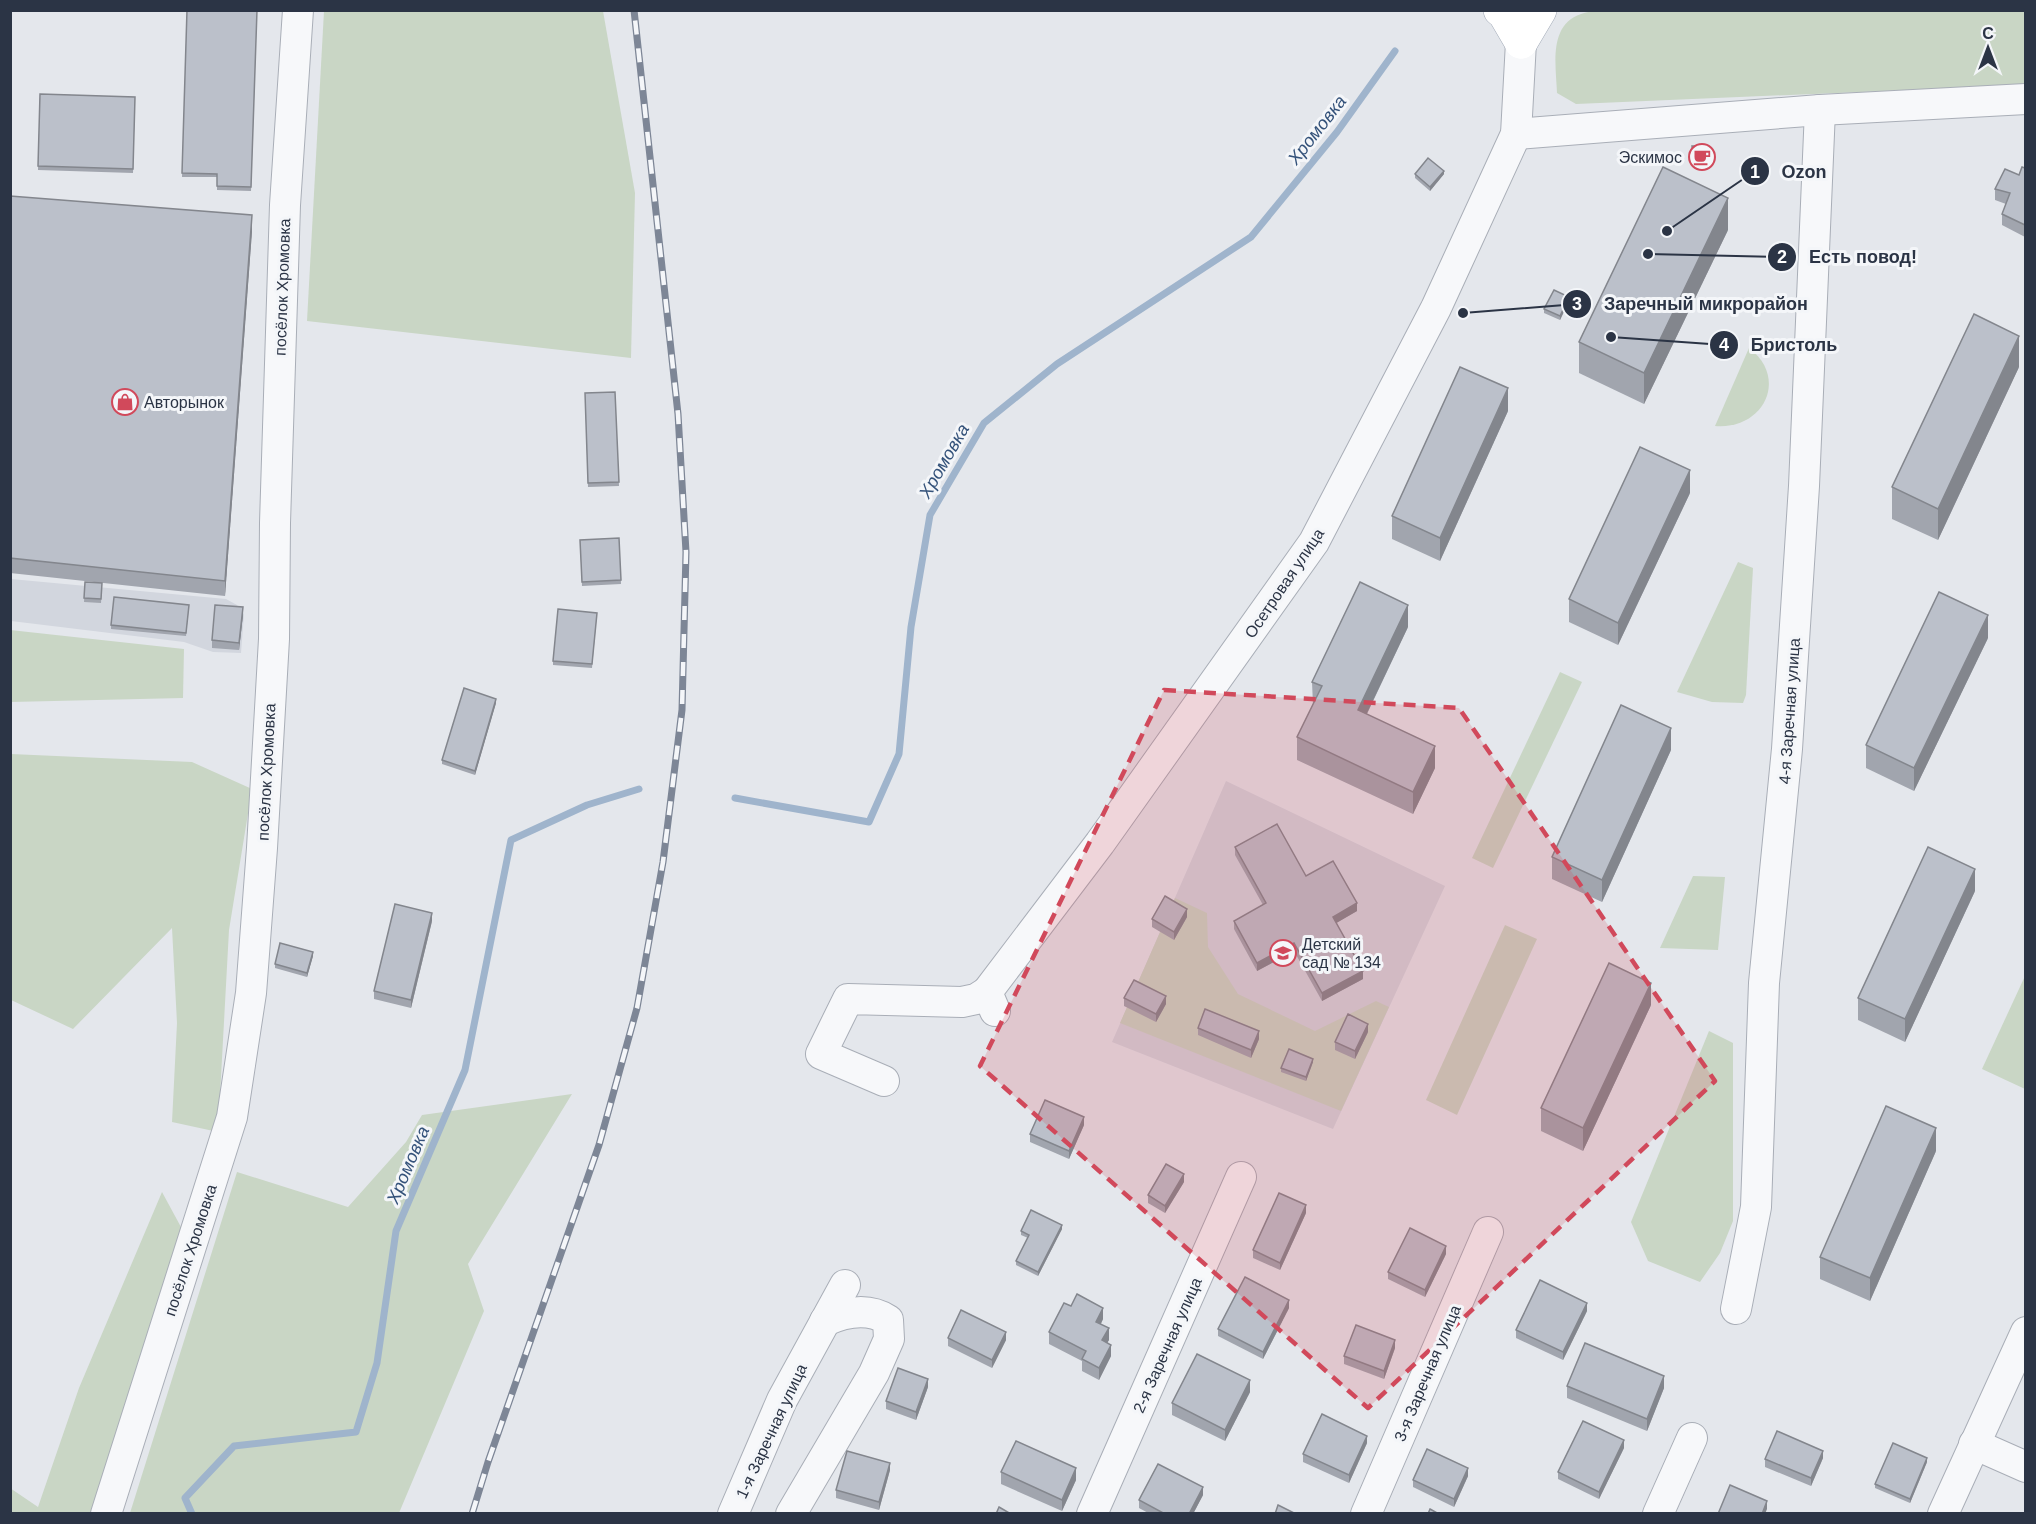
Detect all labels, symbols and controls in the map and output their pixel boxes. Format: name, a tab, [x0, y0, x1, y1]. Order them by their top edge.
north arrow	[1958, 18, 2018, 78]
text: С	[1982, 25, 1994, 42]
water label: Хромовка	[1283, 91, 1350, 169]
cafe icon: Эскимос	[1687, 142, 1717, 172]
place label: Эскимос	[1619, 149, 1682, 166]
callout: Ozon	[1740, 153, 1839, 189]
text: 1	[1750, 162, 1760, 182]
text: Ozon	[1782, 162, 1827, 182]
street label: посёлок Хромовка	[272, 218, 293, 356]
callout: Есть повод!	[1767, 239, 1929, 275]
text: 2	[1777, 247, 1787, 267]
text: Есть повод!	[1809, 247, 1917, 267]
callout: Заречный микрорайон	[1562, 286, 1820, 322]
text: 3	[1572, 294, 1582, 314]
text: Заречный микрорайон	[1604, 294, 1808, 314]
callout: Бристоль	[1709, 327, 1849, 363]
text: 4	[1719, 335, 1729, 355]
text: Бристоль	[1751, 335, 1837, 355]
shop icon: Авторынок	[110, 387, 140, 417]
place label: Авторынок	[144, 394, 225, 411]
water label: Хромовка	[914, 420, 973, 503]
street label: Осетровая улица	[1242, 525, 1327, 641]
street label: 4-я Заречная улица	[1776, 637, 1803, 785]
street label: посёлок Хромовка	[254, 703, 279, 841]
place label: Детский сад № 134	[1302, 936, 1381, 971]
school or university icon: Детский сад № 134	[1268, 938, 1298, 968]
water label: Хромовка	[382, 1123, 433, 1208]
street label: посёлок Хромовка	[161, 1182, 220, 1318]
street label: 2-я Заречная улица	[1130, 1275, 1205, 1415]
street label: 3-я Заречная улица	[1391, 1302, 1464, 1444]
street label: 1-я Заречная улица	[733, 1361, 810, 1501]

